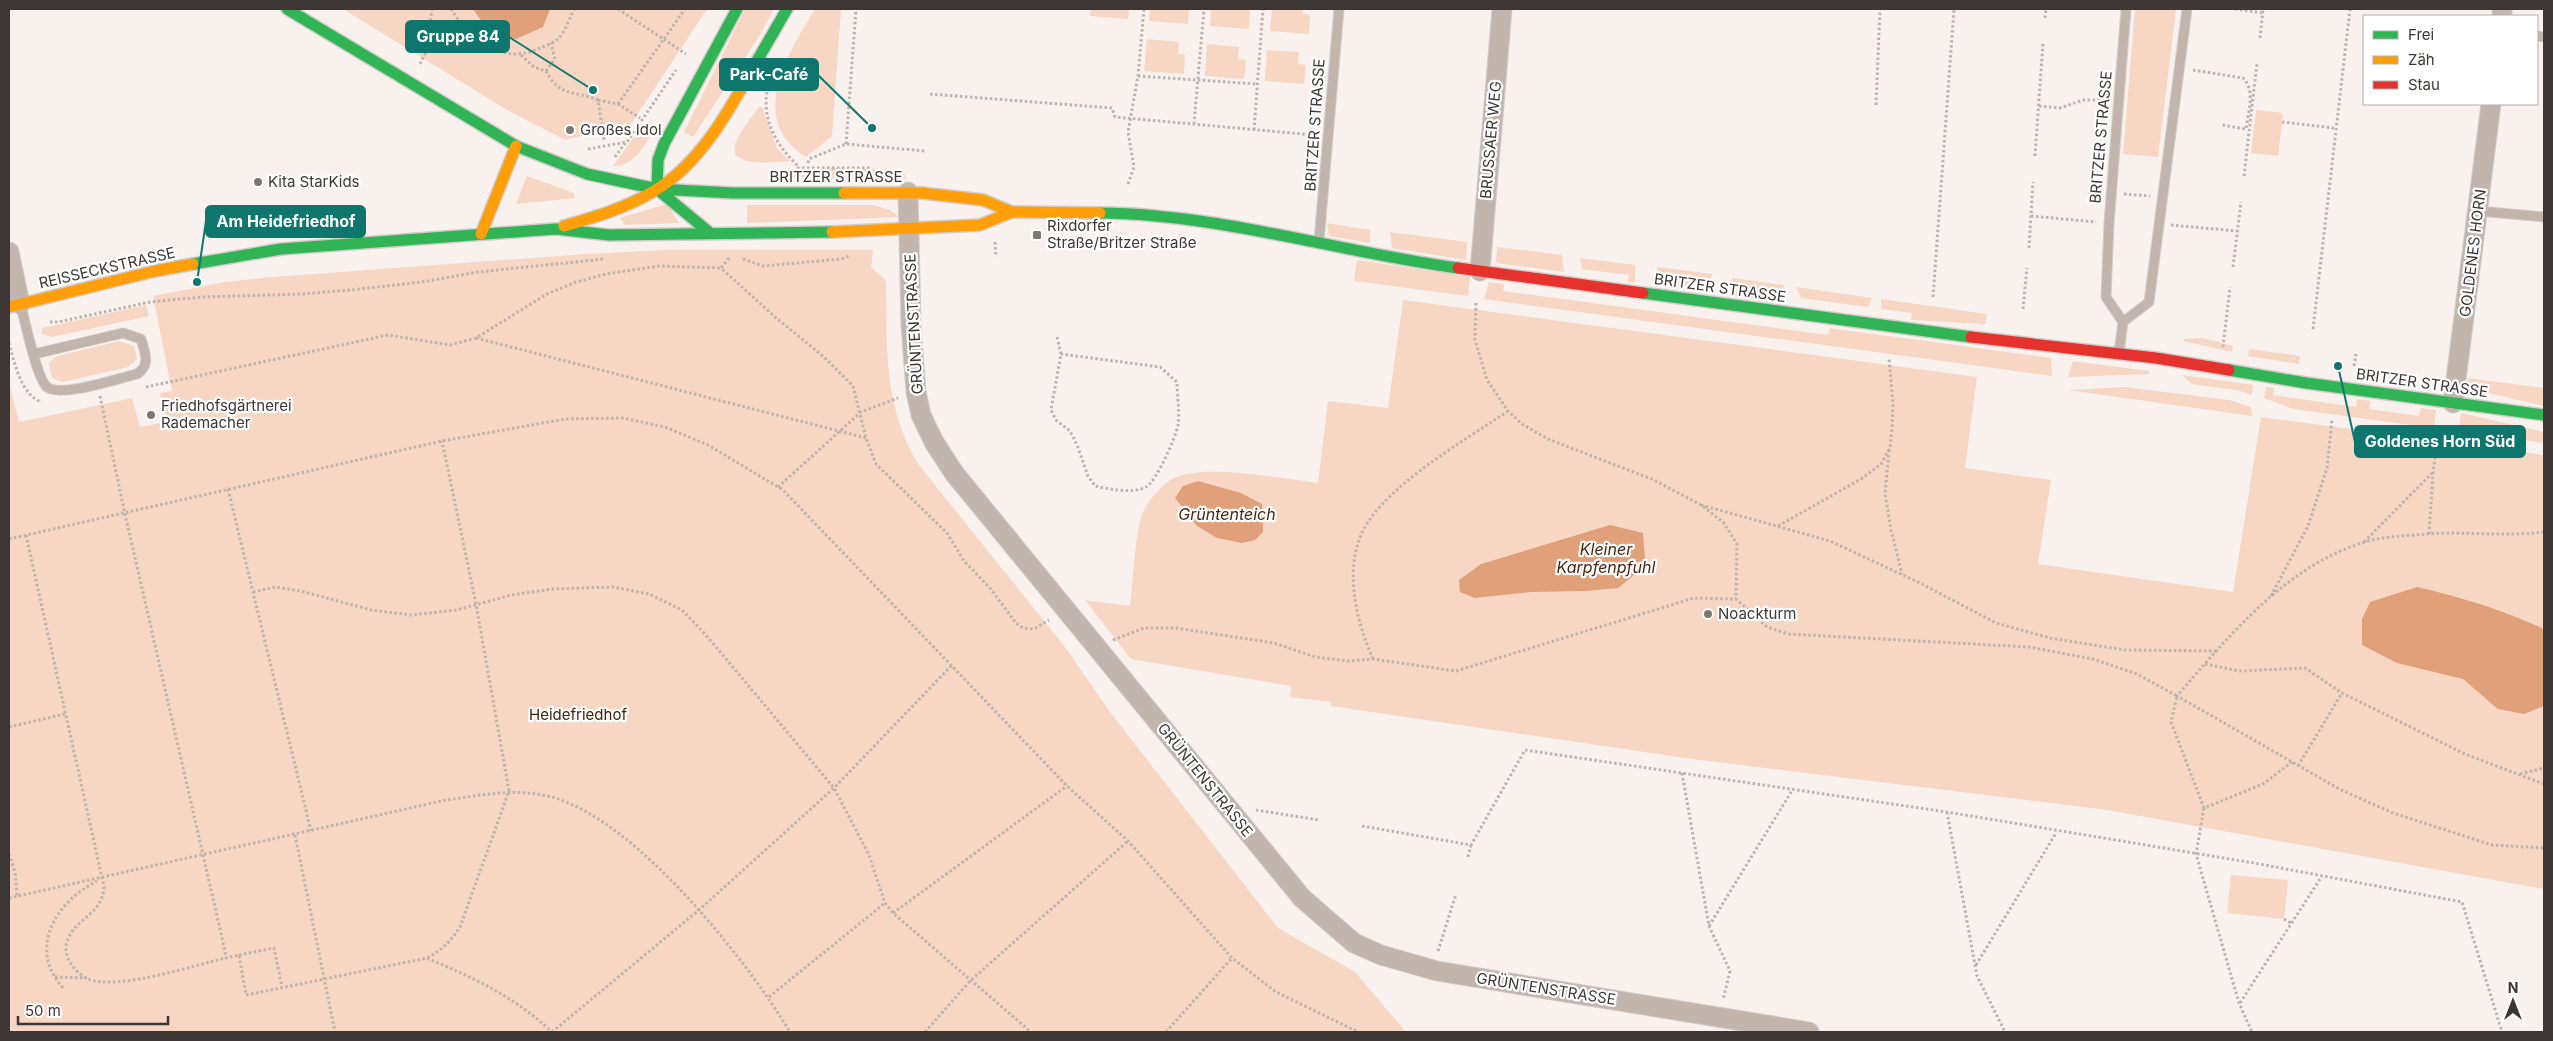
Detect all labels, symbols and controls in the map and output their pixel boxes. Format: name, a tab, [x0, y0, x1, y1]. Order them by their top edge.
legend	[2363, 15, 2538, 105]
callout: Gruppe 84	[406, 21, 509, 52]
text: Frei	[2408, 25, 2434, 44]
text: Gruppe 84	[416, 26, 500, 46]
text: Zäh	[2408, 50, 2435, 69]
street label: BRITZER STRASSE	[1300, 58, 1329, 192]
callout: Park-Café	[720, 59, 818, 90]
text: Park-Café	[730, 64, 808, 84]
street label: BRITZER STRASSE	[2085, 70, 2116, 204]
text: Stau	[2408, 75, 2440, 94]
street label: BRUSSAER WEG	[1476, 80, 1505, 200]
place label: Großes Idol	[580, 120, 662, 139]
marker: Großes Idol	[564, 124, 576, 136]
street label: BRITZER STRASSE	[769, 167, 903, 186]
place label: Kita StarKids	[268, 172, 360, 191]
marker: Kita StarKids	[252, 176, 264, 188]
street label: GOLDENES HORN	[2455, 188, 2490, 318]
callout: Am Heidefriedhof	[206, 206, 365, 237]
text: Am Heidefriedhof	[217, 211, 356, 231]
place label: Rixdorfer Straße/Britzer Straße	[1047, 216, 1197, 252]
marker: Rixdorfer Straße/Britzer Straße	[1031, 229, 1043, 241]
street label: REISSECKSTRASSE	[37, 243, 177, 292]
street label: GRÜNTENSTRASSE	[900, 253, 927, 395]
street label: BRITZER STRASSE	[1653, 269, 1787, 306]
street label: BRITZER STRASSE	[2355, 364, 2489, 401]
place label: Friedhofsgärtnerei Rademacher	[161, 396, 292, 432]
marker: Friedhofsgärtnerei Rademacher	[145, 409, 157, 421]
callout: Goldenes Horn Süd	[2355, 426, 2525, 457]
text: Goldenes Horn Süd	[2365, 431, 2515, 451]
water label: Grüntenteich	[1178, 504, 1276, 524]
water label: Kleiner Karpfenpfuhl	[1557, 539, 1656, 577]
place label: Noackturm	[1718, 604, 1796, 623]
marker: Noackturm	[1702, 608, 1714, 620]
park label: Heidefriedhof	[529, 705, 627, 724]
street label: GRÜNTENSTRASSE	[1154, 719, 1257, 840]
street label: GRÜNTENSTRASSE	[1475, 968, 1617, 1009]
north arrow	[2488, 976, 2538, 1026]
text: N	[2508, 979, 2518, 996]
scale bar	[18, 994, 168, 1026]
text: 50 m	[25, 1001, 61, 1020]

